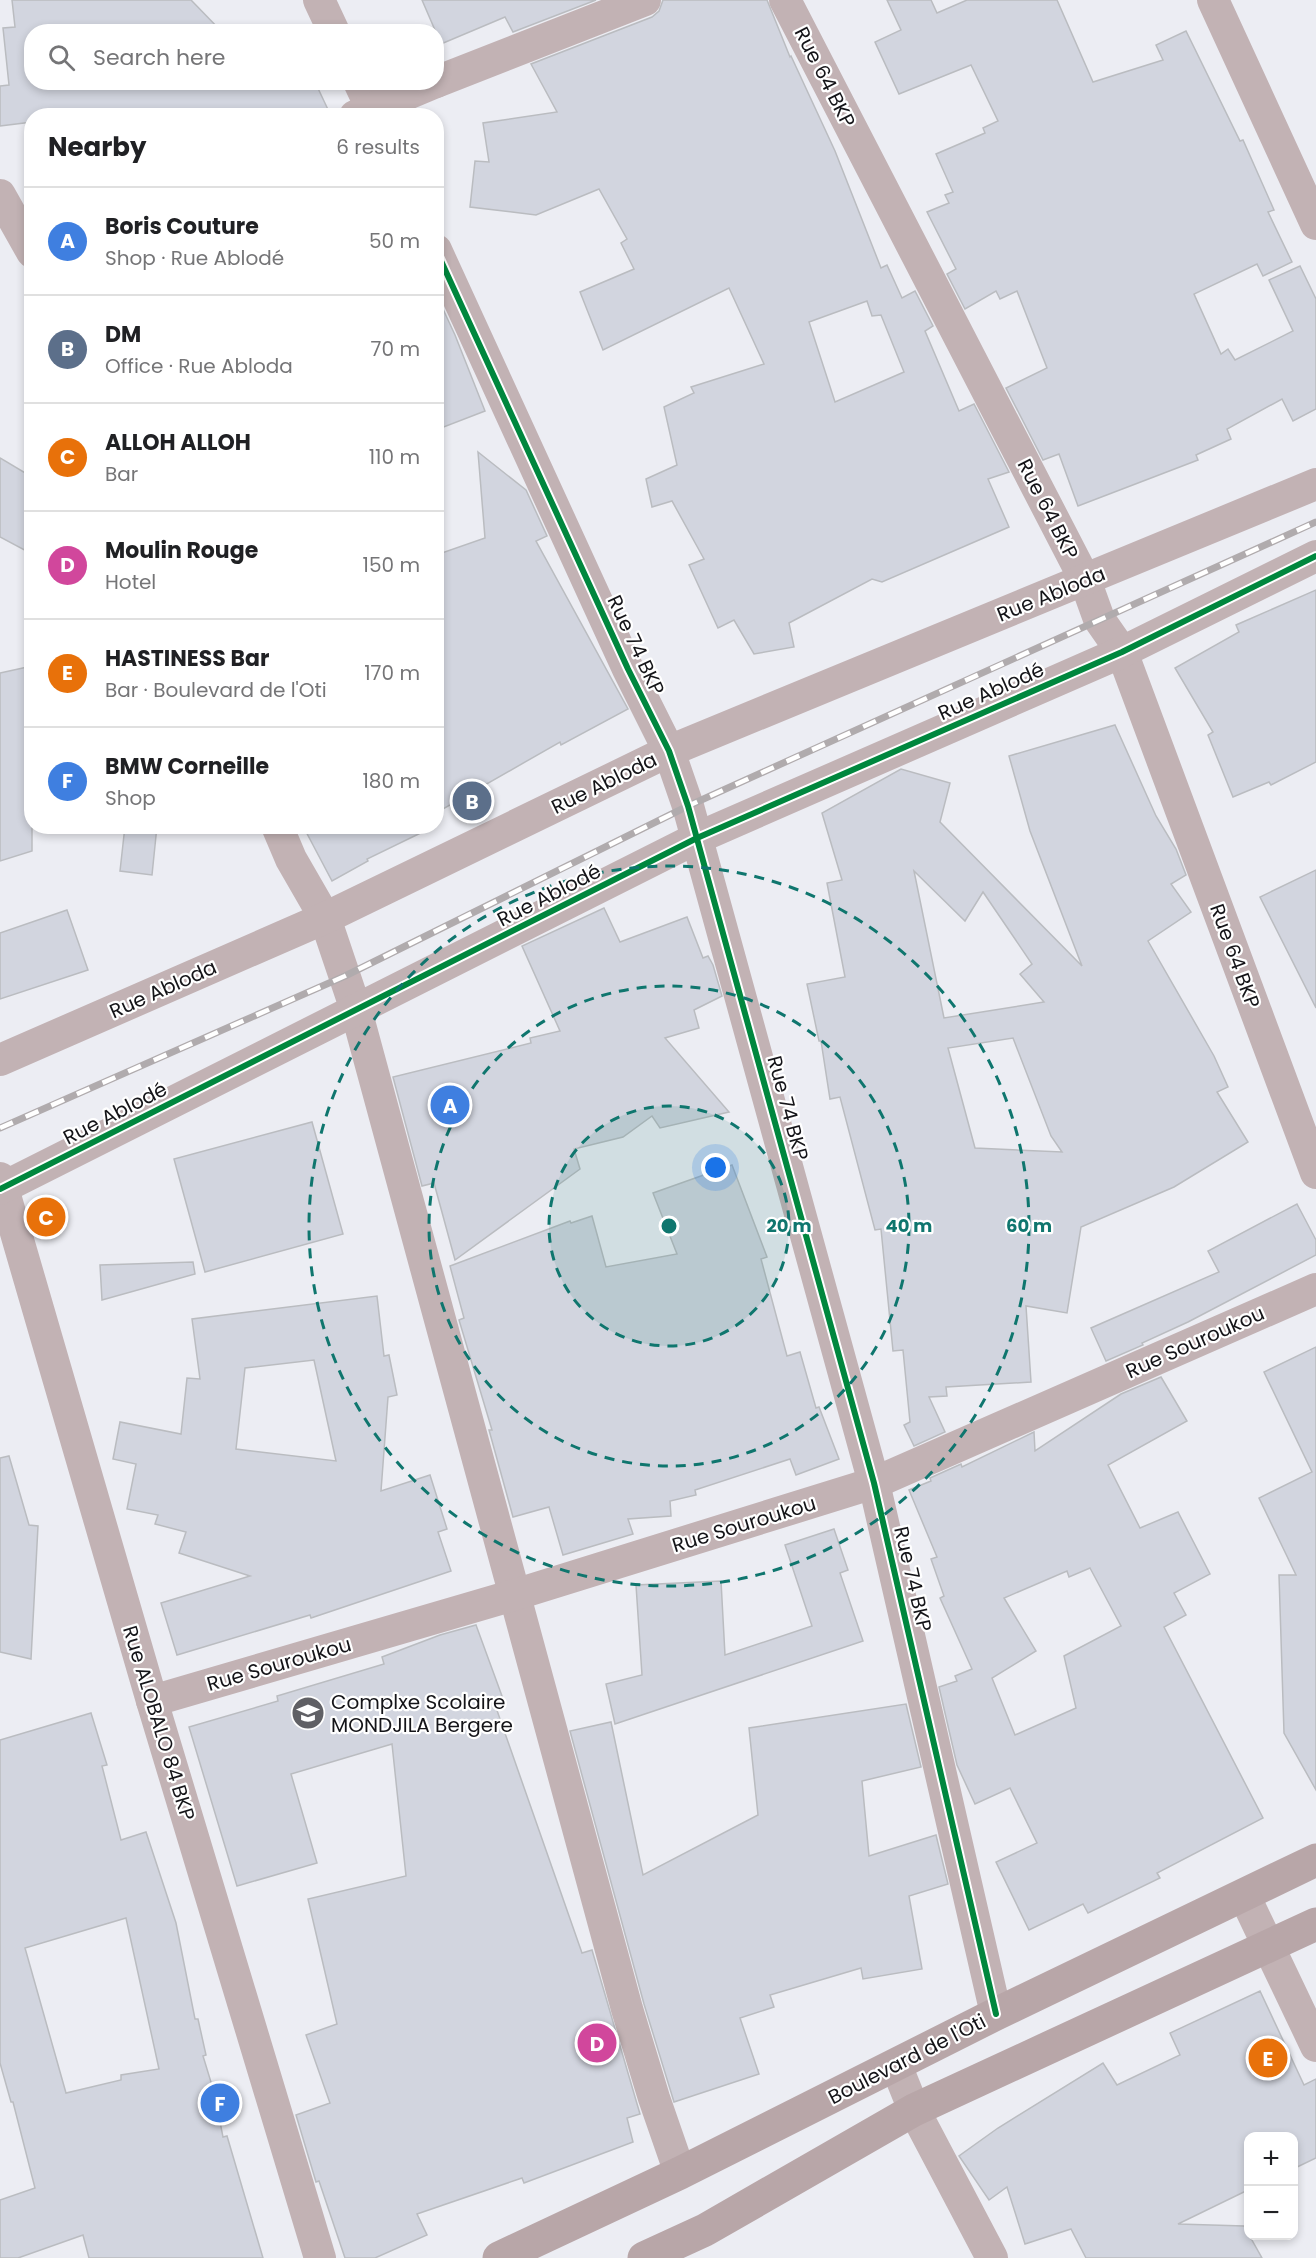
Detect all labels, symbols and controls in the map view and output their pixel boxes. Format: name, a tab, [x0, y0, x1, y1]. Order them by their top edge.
street label: Rue 64 BKP	[788, 22, 862, 132]
search box	[24, 24, 444, 90]
icon: search	[45, 41, 78, 74]
text: Search here	[93, 42, 226, 73]
text: Nearby	[48, 129, 146, 165]
text: 6 results	[336, 133, 420, 161]
text: Boris Couture	[105, 211, 259, 242]
text: A	[60, 227, 75, 255]
text: 50 m	[369, 227, 420, 255]
text: Shop · Rue Ablodé	[105, 244, 284, 272]
text: DM	[105, 319, 141, 350]
text: B	[61, 335, 74, 363]
text: 70 m	[371, 335, 420, 363]
text: Office · Rue Abloda	[105, 352, 293, 380]
text: ALLOH ALLOH	[105, 427, 251, 458]
text: C	[60, 443, 75, 471]
text: 110 m	[369, 443, 420, 471]
street label: Rue 64 BKP	[1011, 454, 1085, 564]
text: Bar	[105, 460, 138, 488]
text: Moulin Rouge	[105, 535, 258, 566]
text: D	[60, 551, 75, 579]
text: 150 m	[363, 551, 420, 579]
street label: Rue Abloda	[993, 560, 1109, 628]
text: Hotel	[105, 568, 156, 596]
street label: Rue 74 BKP	[601, 590, 671, 700]
text: HASTINESS Bar	[105, 643, 269, 674]
street label: Rue Ablodé	[934, 655, 1048, 727]
text: E	[62, 659, 73, 687]
text: 170 m	[364, 659, 420, 687]
text: Bar · Boulevard de l'Oti	[105, 676, 327, 704]
street label: Rue Abloda	[546, 745, 662, 821]
text: BMW Corneille	[105, 751, 269, 782]
text: F	[62, 767, 73, 795]
text: 180 m	[362, 767, 420, 795]
pin: B	[452, 778, 492, 824]
text: Shop	[105, 784, 156, 812]
street label: Rue Ablodé	[492, 857, 606, 933]
street label: Rue 64 BKP	[1203, 900, 1267, 1012]
street label: Rue Abloda	[105, 953, 221, 1025]
street label: Rue 74 BKP	[761, 1053, 815, 1163]
street label: Rue Ablodé	[58, 1075, 172, 1151]
pin: A	[430, 1082, 470, 1128]
your location	[701, 1153, 730, 1182]
pin: C	[26, 1194, 66, 1240]
text: 20 m	[767, 1213, 811, 1238]
text: 40 m	[886, 1213, 932, 1238]
text: 60 m	[1006, 1213, 1052, 1238]
centre of rings	[659, 1216, 679, 1236]
street label: Rue Souroukou	[1121, 1299, 1269, 1385]
street label: Rue Souroukou	[669, 1489, 819, 1559]
street label: Rue 74 BKP	[887, 1524, 939, 1634]
street label: Rue ALOBALO 84 BKP	[116, 1622, 202, 1824]
street label: Rue Souroukou	[204, 1630, 354, 1698]
place label: Complxe Scolaire MONDJILA Bergere	[331, 1688, 513, 1739]
school or university icon: Complxe Scolaire MONDJILA Bergere	[290, 1695, 326, 1731]
street label: Boulevard de l'Oti	[823, 2007, 991, 2111]
pin: D	[578, 2020, 616, 2066]
pin: E	[1248, 2036, 1288, 2080]
pin: F	[200, 2080, 240, 2126]
map controls	[1244, 2132, 1298, 2240]
button: +	[1244, 2132, 1298, 2186]
button: −	[1244, 2186, 1298, 2240]

